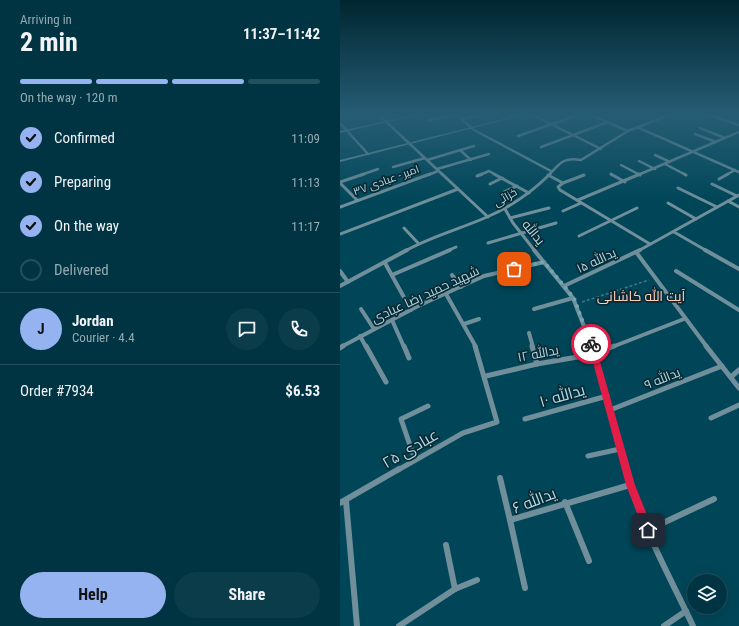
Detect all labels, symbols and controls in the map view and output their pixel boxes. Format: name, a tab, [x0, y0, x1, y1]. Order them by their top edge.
text: Arriving in	[20, 12, 72, 27]
text: 11:37–11:42	[243, 25, 320, 43]
text: 2 min	[20, 27, 78, 57]
text: On the way · 120 m	[20, 90, 117, 105]
icon: check	[20, 127, 42, 149]
text: Confirmed	[54, 129, 115, 147]
text: 11:09	[291, 131, 320, 146]
street label: امیر - عبادی ۳۷	[351, 163, 421, 198]
icon: check	[20, 171, 42, 193]
text: Preparing	[54, 173, 111, 191]
text: 11:13	[291, 175, 320, 190]
street label: خزائی	[491, 186, 519, 209]
icon: check	[20, 215, 42, 237]
street label: یدالله	[519, 216, 549, 248]
text: On the way	[54, 217, 119, 235]
text: 11:17	[291, 219, 320, 234]
street label: یدالله ۱۵	[574, 244, 619, 276]
pin	[497, 252, 531, 286]
icon: bag	[503, 258, 525, 280]
text: Delivered	[54, 261, 109, 279]
street label: شهید حمید رضا عبادی	[369, 263, 481, 326]
district label: آیت الله کاشانی	[597, 287, 686, 304]
button: chat	[226, 308, 268, 350]
button: phone	[278, 308, 320, 350]
text: Jordan	[72, 312, 114, 330]
text: J	[37, 320, 45, 338]
courier	[571, 324, 611, 364]
text: Courier · 4.4	[72, 330, 135, 345]
icon: bike	[580, 333, 602, 355]
street label: یدالله ۱۲	[516, 341, 560, 365]
street label: یدالله ۹	[642, 363, 683, 392]
street label: یدالله ۱۰	[537, 379, 588, 411]
text: Order #7934	[20, 382, 94, 400]
text: $6.53	[285, 382, 320, 400]
street label: عبادی ۲۵	[379, 425, 442, 473]
street label: یدالله ۶	[509, 482, 559, 517]
pin	[631, 513, 665, 547]
icon: home	[637, 519, 659, 541]
button: Help	[20, 572, 166, 618]
button: Share	[174, 572, 320, 618]
map controls	[687, 574, 727, 614]
button: layers	[687, 574, 727, 614]

